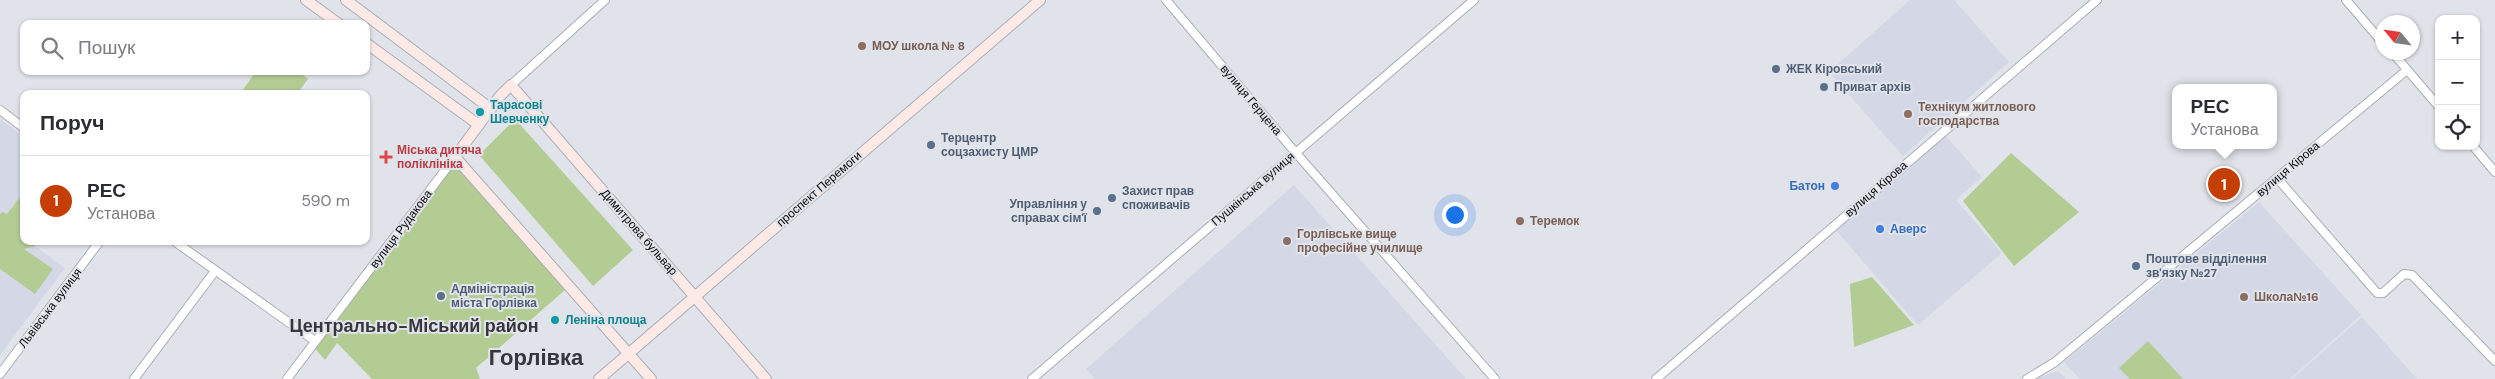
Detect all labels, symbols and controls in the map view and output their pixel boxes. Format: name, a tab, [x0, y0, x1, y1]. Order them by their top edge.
north arrow	[2375, 15, 2420, 60]
map controls	[2435, 15, 2480, 150]
button: +	[2435, 15, 2480, 60]
search box	[20, 20, 370, 75]
icon: search	[38, 34, 66, 62]
text: Пошук	[78, 35, 135, 60]
place label: МОУ школа № 8	[872, 38, 965, 54]
marker: МОУ школа № 8	[856, 40, 868, 52]
button: −	[2435, 60, 2480, 105]
street label: вулиця Герцена	[1217, 61, 1286, 139]
place label: ЖЕК Кіровський	[1785, 61, 1882, 77]
marker: ЖЕК Кіровський	[1770, 63, 1782, 75]
place label: Приват архів	[1834, 79, 1911, 95]
marker: Приват архів	[1818, 81, 1830, 93]
popup	[2172, 84, 2277, 149]
text: РЕС	[2190, 94, 2230, 119]
place label: Тарасові Шевченку	[490, 97, 550, 127]
place label: Технікум житлового господарства	[1918, 99, 2036, 129]
button: locate	[2435, 105, 2480, 150]
marker: Тарасові Шевченку	[474, 106, 486, 118]
marker: Технікум житлового господарства	[1902, 108, 1914, 120]
text: Поруч	[40, 109, 104, 137]
text: Установа	[2190, 119, 2259, 140]
place label: Терцентр соцзахисту ЦМР	[941, 130, 1038, 160]
street label: вулиця Кірова	[2253, 138, 2323, 200]
marker: Терцентр соцзахисту ЦМР	[925, 139, 937, 151]
place label: Міська дитяча поліклініка	[397, 142, 482, 172]
street label: проспект Перемоги	[773, 148, 865, 230]
street label: Пушкінська вулиця	[1208, 148, 1298, 230]
marker: Міська дитяча поліклініка	[379, 150, 393, 164]
street label: вулиця Кірова	[1841, 157, 1911, 221]
pin: 1	[2208, 165, 2240, 203]
text: РЕС	[87, 178, 126, 203]
place label: Батон	[1789, 178, 1825, 194]
marker: Батон	[1829, 180, 1841, 192]
place label: Захист прав споживачів	[1122, 183, 1194, 213]
street label: Димитрова бульвар	[597, 185, 681, 279]
street label: вулиця Рудакова	[366, 186, 436, 272]
text: 1	[53, 190, 59, 211]
text: 590 m	[301, 190, 350, 211]
marker: Захист прав споживачів	[1106, 192, 1118, 204]
place label: Управління у справах сім'ї	[1010, 196, 1088, 226]
your location	[1442, 202, 1468, 228]
text: Установа	[87, 203, 155, 224]
marker: Управління у справах сім'ї	[1091, 205, 1103, 217]
place label: Теремок	[1530, 213, 1580, 229]
marker: Теремок	[1514, 215, 1526, 227]
place label: Аверс	[1890, 221, 1927, 237]
marker: Аверс	[1874, 223, 1886, 235]
place label: Горлівське вище професійне училище	[1297, 226, 1423, 256]
marker: Горлівське вище професійне училище	[1281, 235, 1293, 247]
place label: Поштове відділення зв'язку №27	[2146, 251, 2267, 281]
marker: Поштове відділення зв'язку №27	[2130, 260, 2142, 272]
street label: Львівська вулиця	[15, 265, 85, 351]
place label: Адміністрація міста Горлівка	[451, 281, 537, 311]
place label: Школа№16	[2254, 289, 2319, 305]
marker: Адміністрація міста Горлівка	[435, 290, 447, 302]
marker: Школа№16	[2238, 291, 2250, 303]
place label: Леніна площа	[565, 312, 647, 328]
district label: Центрально-Міський район	[289, 314, 539, 338]
marker: Леніна площа	[549, 314, 561, 326]
district label: Горлівка	[489, 343, 584, 372]

